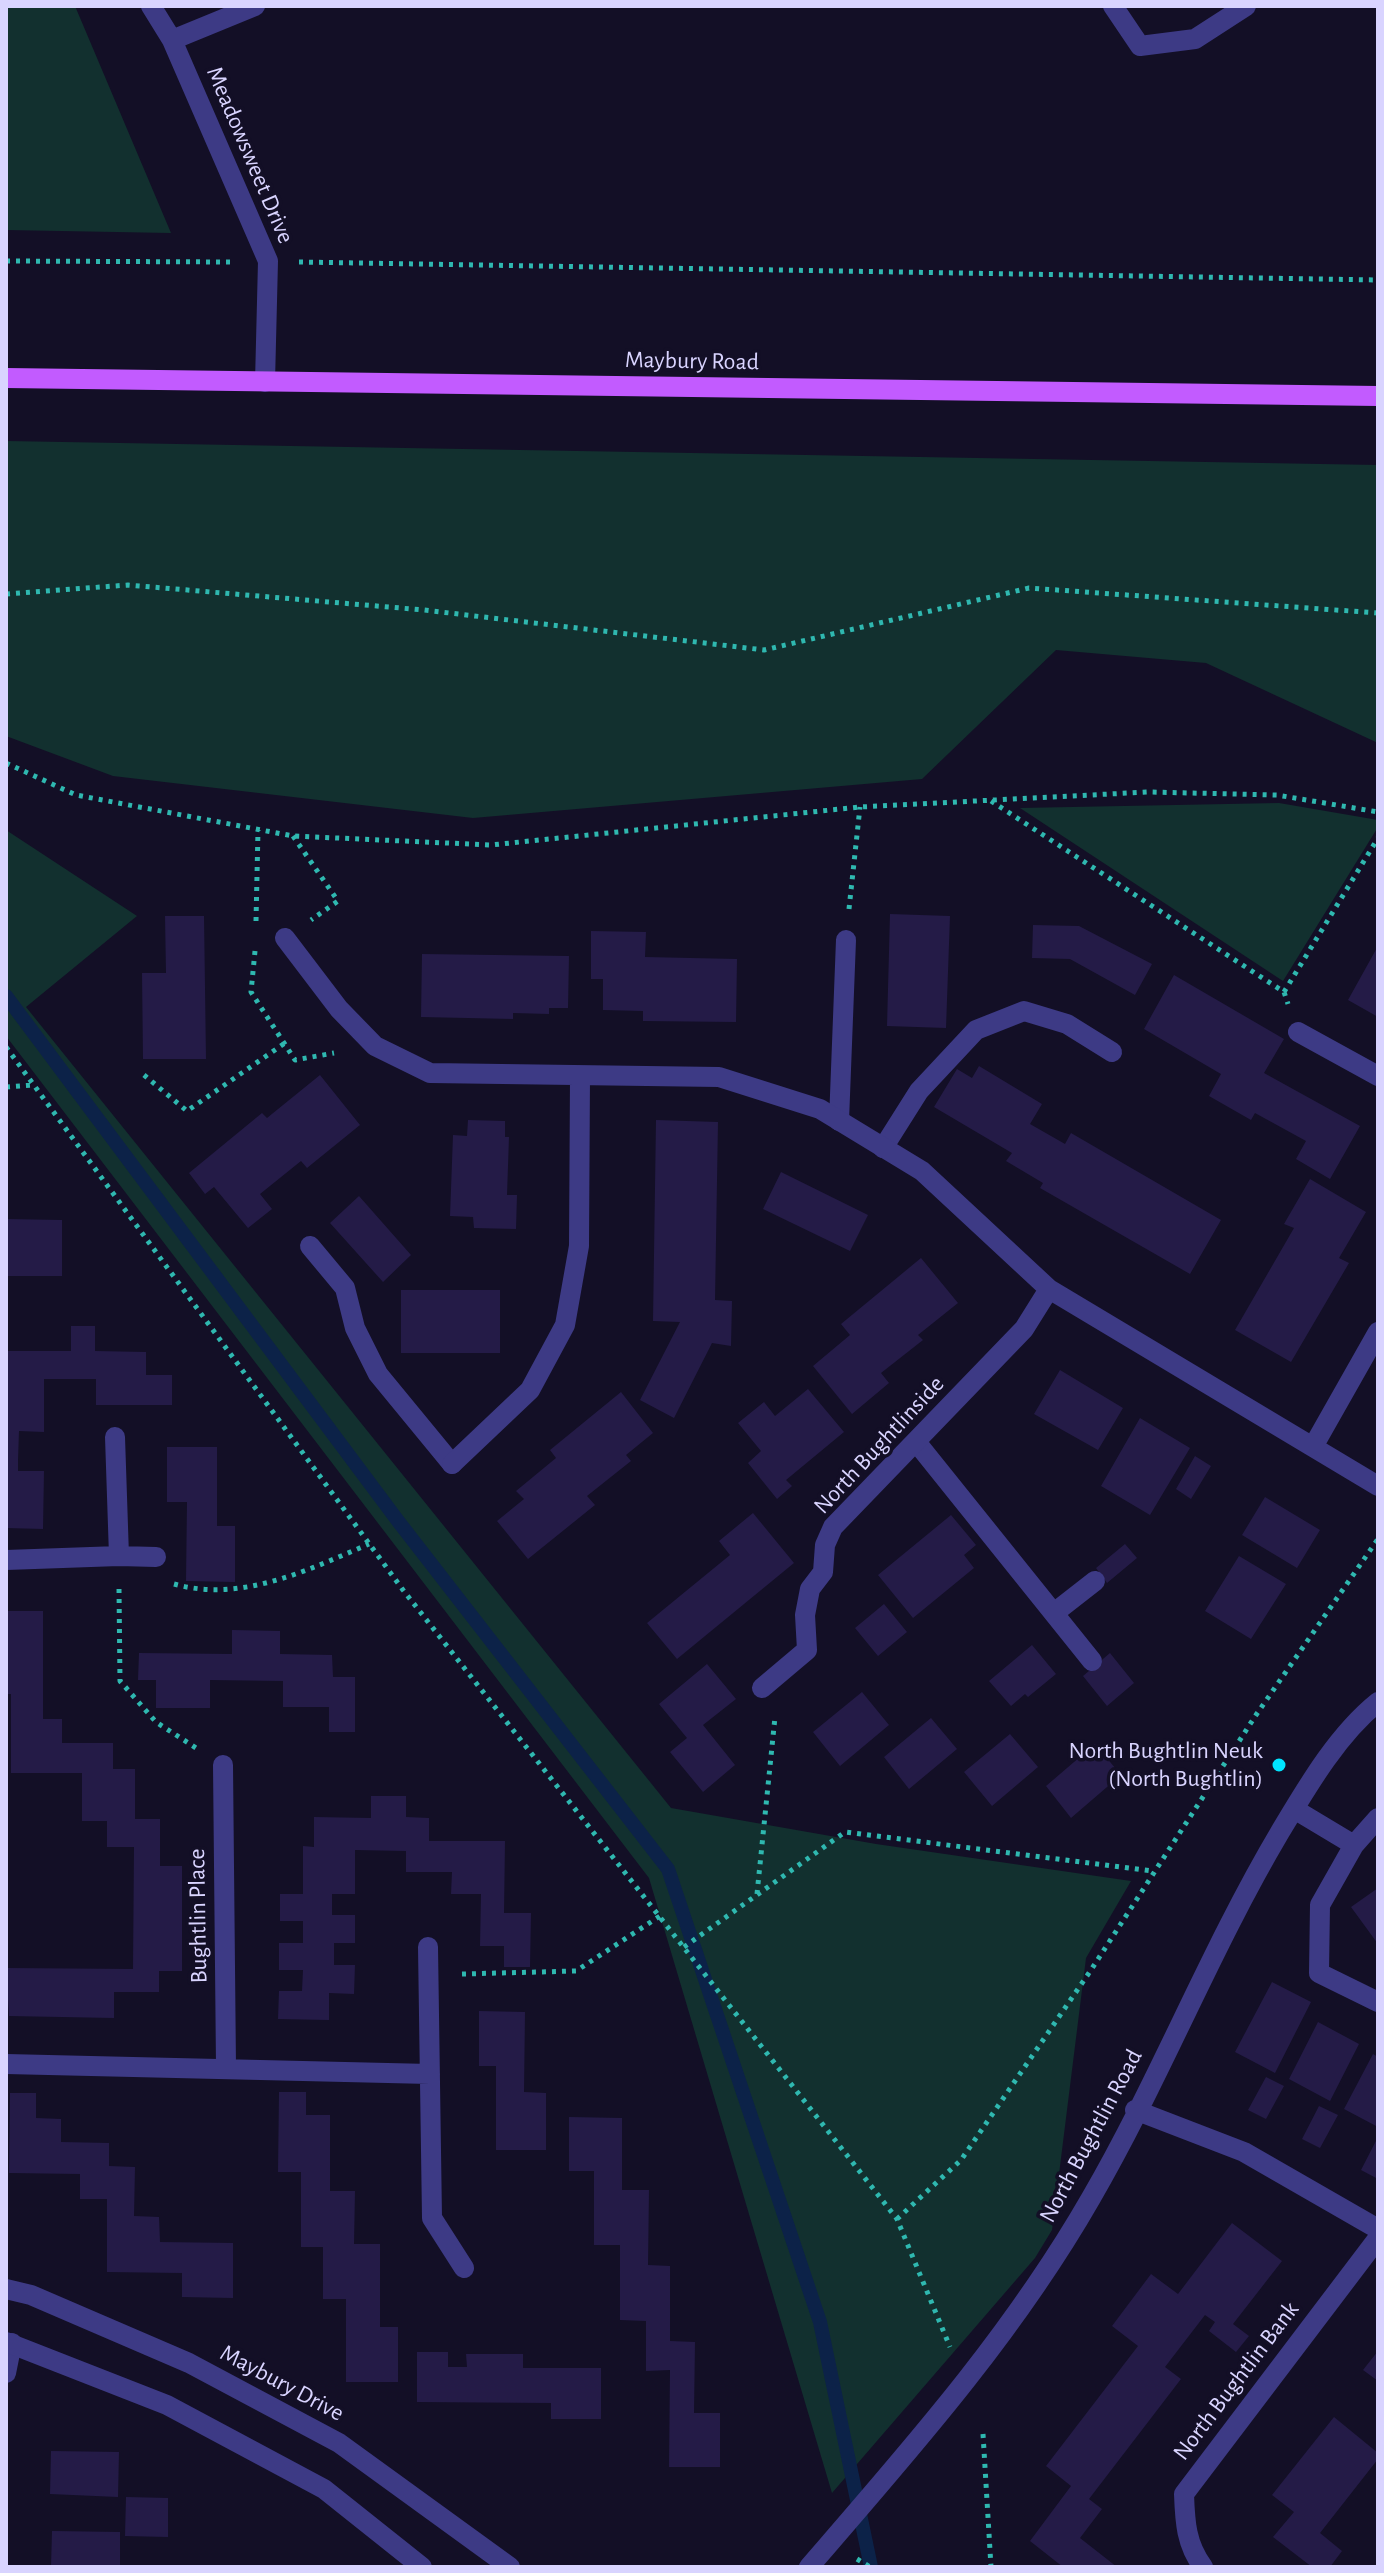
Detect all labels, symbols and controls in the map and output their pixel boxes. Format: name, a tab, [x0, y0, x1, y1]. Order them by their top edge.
street label: Meadowsweet Drive	[200, 62, 300, 248]
street label: Maybury Road	[625, 345, 759, 377]
street label: North Bughtlinside	[808, 1370, 950, 1520]
place label: North Bughtlin Neuk (North Bughtlin)	[1069, 1737, 1263, 1793]
marker: North Bughtlin Neuk (North Bughtlin)	[1270, 1756, 1288, 1774]
street label: Bughtlin Place	[182, 1848, 214, 1984]
street label: North Bughtlin Road	[1033, 2044, 1149, 2228]
street label: North Bughtlin Bank	[1167, 2296, 1305, 2466]
street label: Maybury Drive	[215, 2338, 349, 2428]

